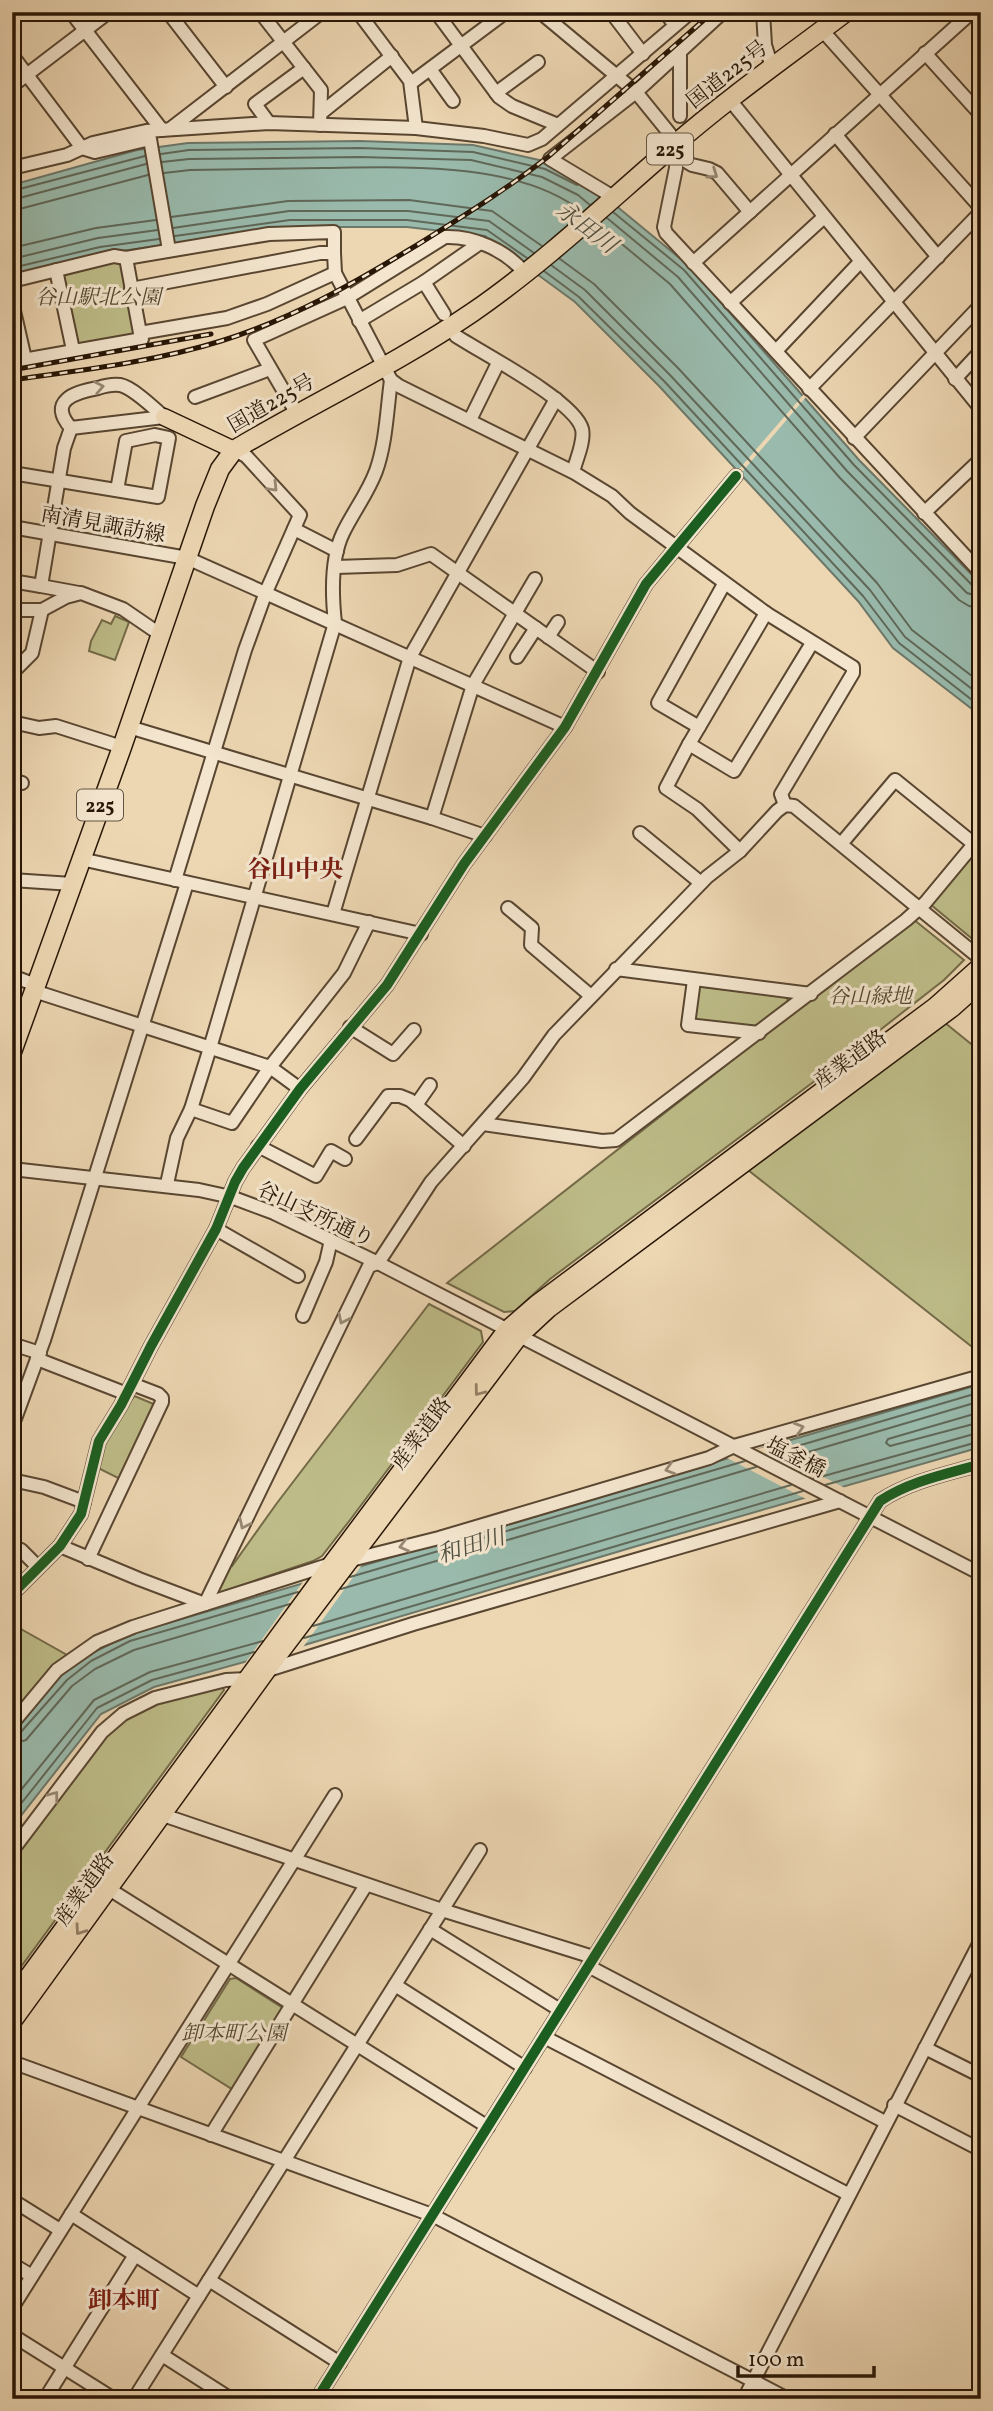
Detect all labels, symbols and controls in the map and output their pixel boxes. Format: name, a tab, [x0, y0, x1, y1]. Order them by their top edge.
street label: 国道225号	[681, 34, 775, 116]
road number: 225	[647, 134, 693, 164]
one-way arrow	[706, 166, 718, 178]
water label: 永田川	[549, 195, 625, 264]
park label: 谷山駅北公園	[35, 284, 164, 313]
street label: 国道225号	[223, 368, 320, 441]
one-way arrow	[93, 381, 105, 396]
one-way arrow	[265, 478, 277, 491]
street label: 南清見諏訪線	[38, 500, 167, 551]
road number: 225	[77, 790, 123, 820]
district label: 谷山中央	[247, 854, 343, 888]
park label: 谷山緑地	[828, 983, 914, 1012]
street label: 産業道路	[808, 1024, 893, 1097]
street label: 谷山支所通り	[252, 1176, 379, 1255]
one-way arrow	[338, 1312, 352, 1324]
one-way arrow	[474, 1383, 487, 1395]
street label: 産業道路	[385, 1392, 459, 1476]
one-way arrow	[793, 1422, 805, 1436]
street label: 塩釜橋	[761, 1431, 830, 1486]
one-way arrow	[664, 1461, 676, 1476]
one-way arrow	[238, 1517, 252, 1529]
water label: 和田川	[434, 1521, 512, 1572]
one-way arrow	[398, 1538, 410, 1552]
one-way arrow	[45, 1792, 58, 1804]
street label: 産業道路	[49, 1847, 122, 1932]
one-way arrow	[76, 1922, 88, 1935]
park label: 卸本町公園	[182, 2020, 289, 2049]
district label: 卸本町	[88, 2285, 160, 2319]
scale bar	[738, 2334, 874, 2378]
text: 100 m	[748, 2346, 805, 2375]

